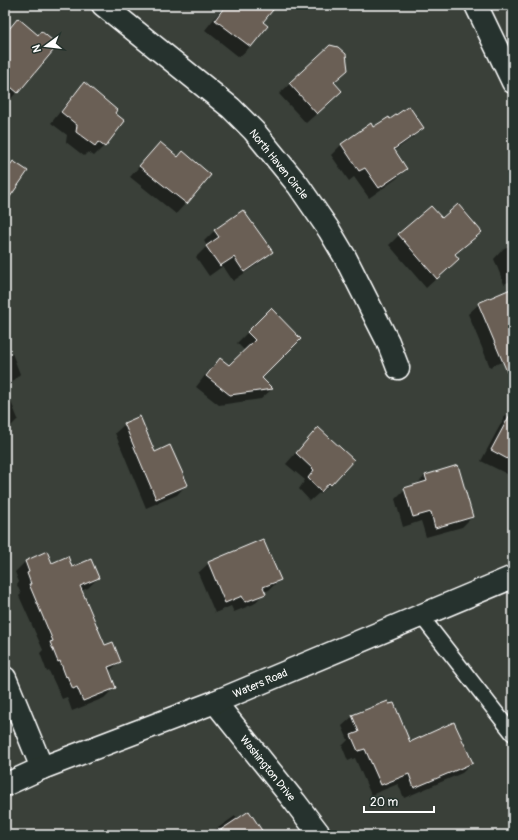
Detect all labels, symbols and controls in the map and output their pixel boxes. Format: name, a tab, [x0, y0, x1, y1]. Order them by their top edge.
north arrow	[26, 26, 66, 66]
text: N	[29, 43, 44, 54]
street label: North Haven Circle	[246, 127, 311, 202]
street label: Waters Road	[231, 666, 289, 701]
street label: Washington Drive	[237, 733, 298, 804]
scale bar	[364, 788, 434, 814]
text: 20 m	[370, 795, 399, 810]

